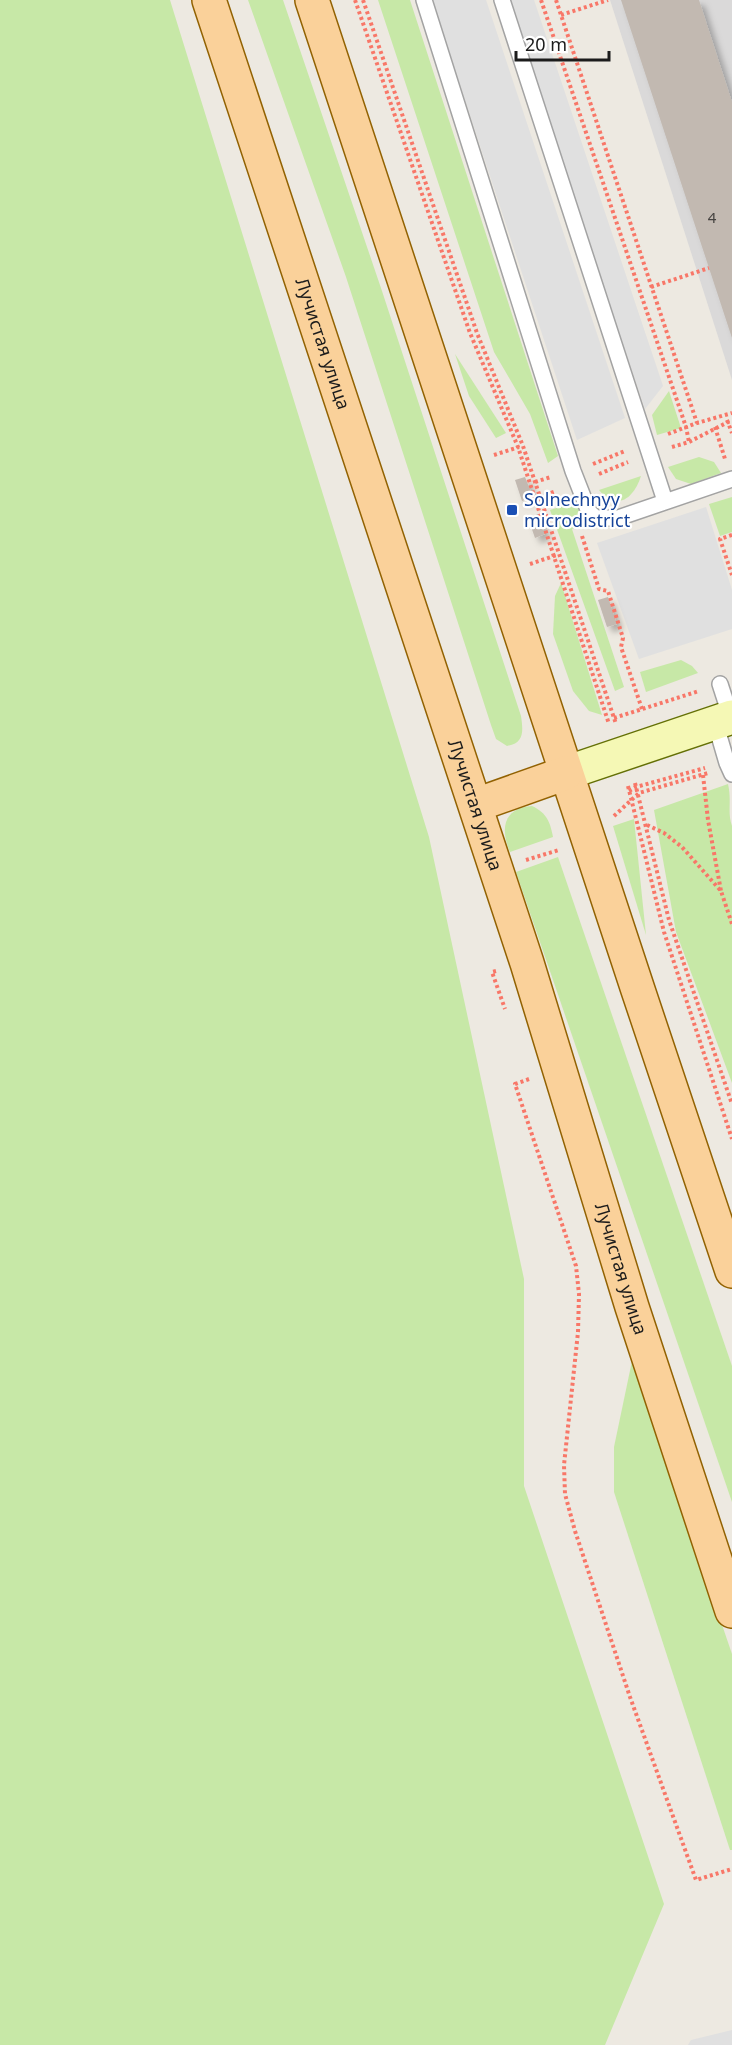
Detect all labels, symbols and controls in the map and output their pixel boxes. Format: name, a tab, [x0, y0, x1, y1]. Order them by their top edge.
scale bar	[516, 24, 609, 62]
text: 20 m	[525, 32, 567, 56]
house number: 4	[708, 207, 717, 227]
street label: Лучистая улица	[291, 275, 356, 412]
place label: Solnechnyy microdistrict	[524, 487, 631, 532]
marker: Solnechnyy microdistrict	[505, 503, 519, 517]
street label: Лучистая улица	[443, 736, 509, 874]
street label: Лучистая улица	[590, 1200, 653, 1338]

